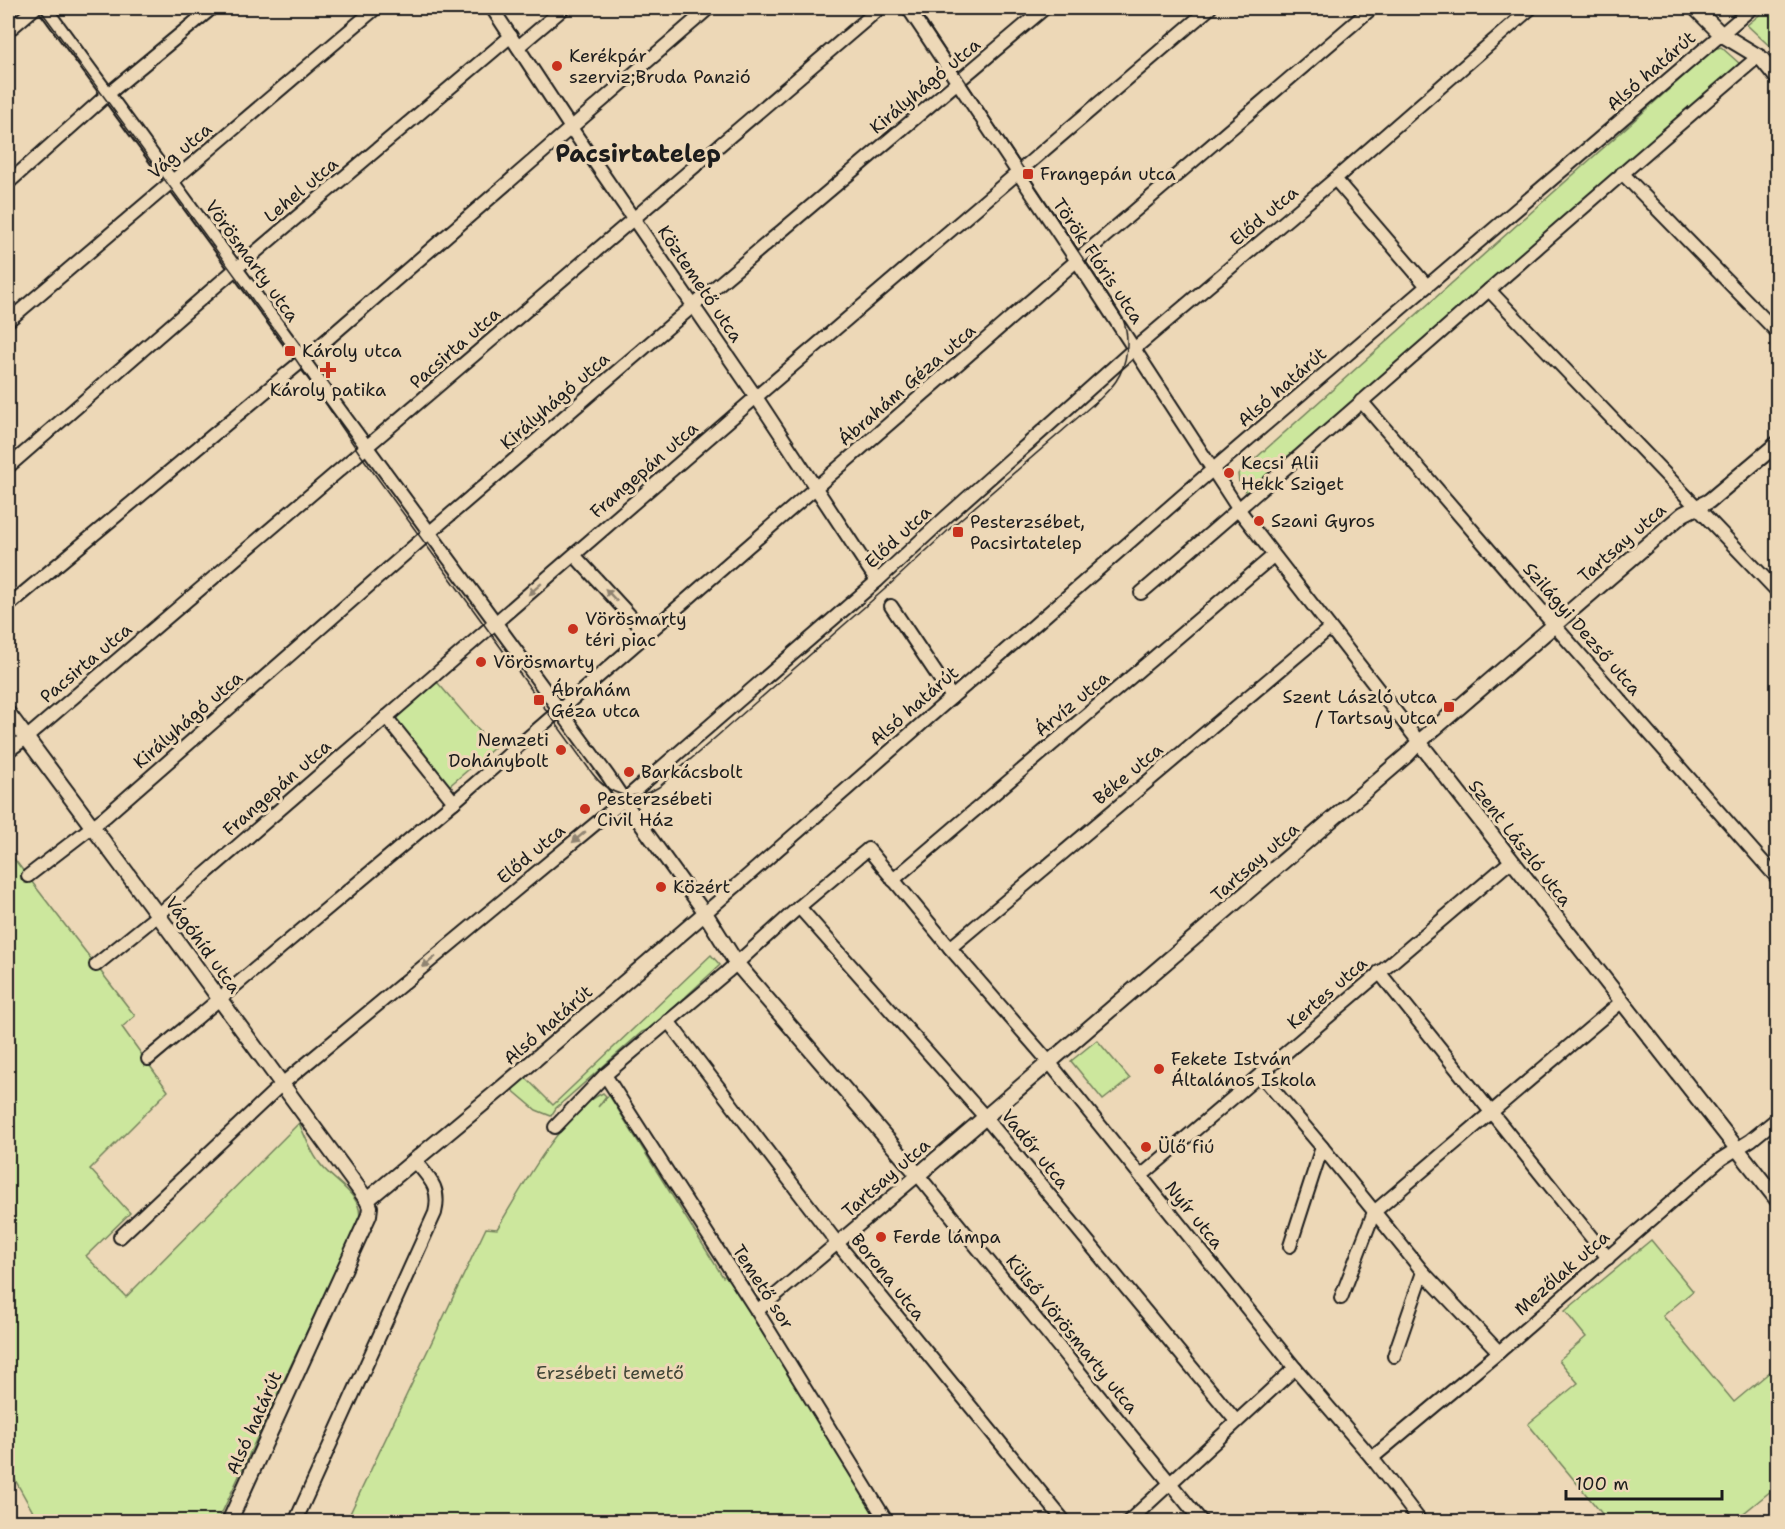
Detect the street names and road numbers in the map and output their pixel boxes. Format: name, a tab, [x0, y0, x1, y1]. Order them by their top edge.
street label: Alsó határút	[1601, 26, 1701, 116]
street label: Királyhágó utca	[865, 33, 985, 139]
street label: Vág utca	[143, 117, 217, 185]
street label: Lehel utca	[259, 152, 343, 228]
street label: Előd utca	[1225, 180, 1303, 252]
street label: Török Flóris utca	[1047, 193, 1149, 329]
street label: Vörösmarty utca	[200, 195, 304, 327]
street label: Köztemető utca	[652, 221, 748, 347]
street label: Pacsirta utca	[404, 302, 506, 394]
street label: Ábrahám Géza utca	[833, 319, 981, 451]
street label: Alsó határút	[1232, 342, 1332, 432]
street label: Királyhágó utca	[495, 347, 615, 455]
street label: Frangepán utca	[585, 416, 703, 524]
street label: Tartsay utca	[1573, 498, 1671, 588]
street label: Előd utca	[860, 500, 936, 574]
street label: Szilágyi Dezső utca	[1518, 557, 1646, 701]
street label: Pacsirta utca	[35, 618, 137, 708]
street label: Alsó határút	[864, 661, 964, 751]
street label: Királyhágó utca	[128, 666, 248, 774]
street label: Árvíz utca	[1030, 666, 1114, 742]
street label: Frangepán utca	[218, 734, 336, 842]
street label: Béke utca	[1088, 738, 1168, 810]
street label: Szent László utca	[1463, 775, 1577, 911]
street label: Tartsay utca	[1206, 817, 1304, 907]
street label: Előd utca	[492, 818, 570, 890]
street label: Vágóhíd utca	[160, 892, 246, 998]
street label: Kertes utca	[1282, 952, 1372, 1034]
street label: Alsó határút	[498, 980, 598, 1070]
street label: Vadőr utca	[996, 1104, 1074, 1194]
street label: Tartsay utca	[837, 1133, 935, 1223]
street label: Nyír utca	[1159, 1176, 1229, 1254]
street label: Mezőlak utca	[1509, 1225, 1615, 1321]
street label: Borona utca	[845, 1228, 931, 1326]
street label: Temető sor	[727, 1240, 799, 1334]
street label: Külső Vörösmarty utca	[1000, 1250, 1144, 1418]
street label: Alsó határút	[221, 1367, 288, 1478]

